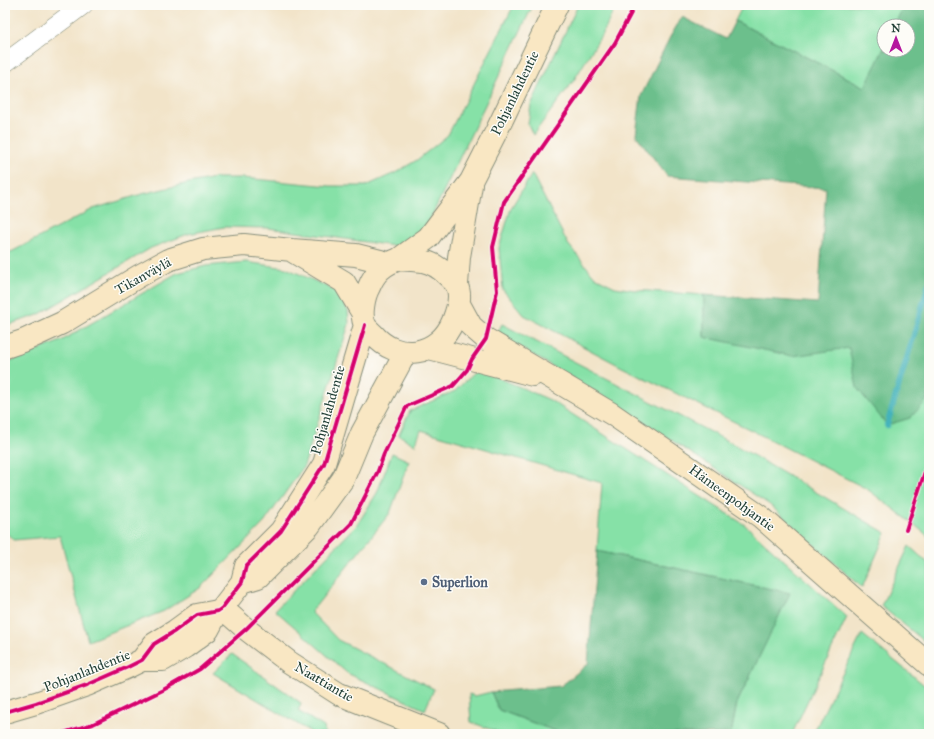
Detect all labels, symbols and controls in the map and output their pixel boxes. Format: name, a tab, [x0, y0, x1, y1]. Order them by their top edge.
north arrow	[876, 18, 916, 58]
text: N	[891, 22, 901, 35]
street label: Pohjanlahdentie	[487, 48, 543, 138]
street label: Tikanväylä	[112, 254, 174, 298]
street label: Pohjanlahdentie	[307, 363, 349, 456]
street label: Hämeenpohjantie	[686, 461, 778, 535]
place label: Superlion	[432, 574, 488, 592]
marker: Superlion	[419, 577, 429, 587]
street label: Pohjanlahdentie	[41, 646, 133, 696]
street label: Naattiantie	[292, 658, 357, 706]

